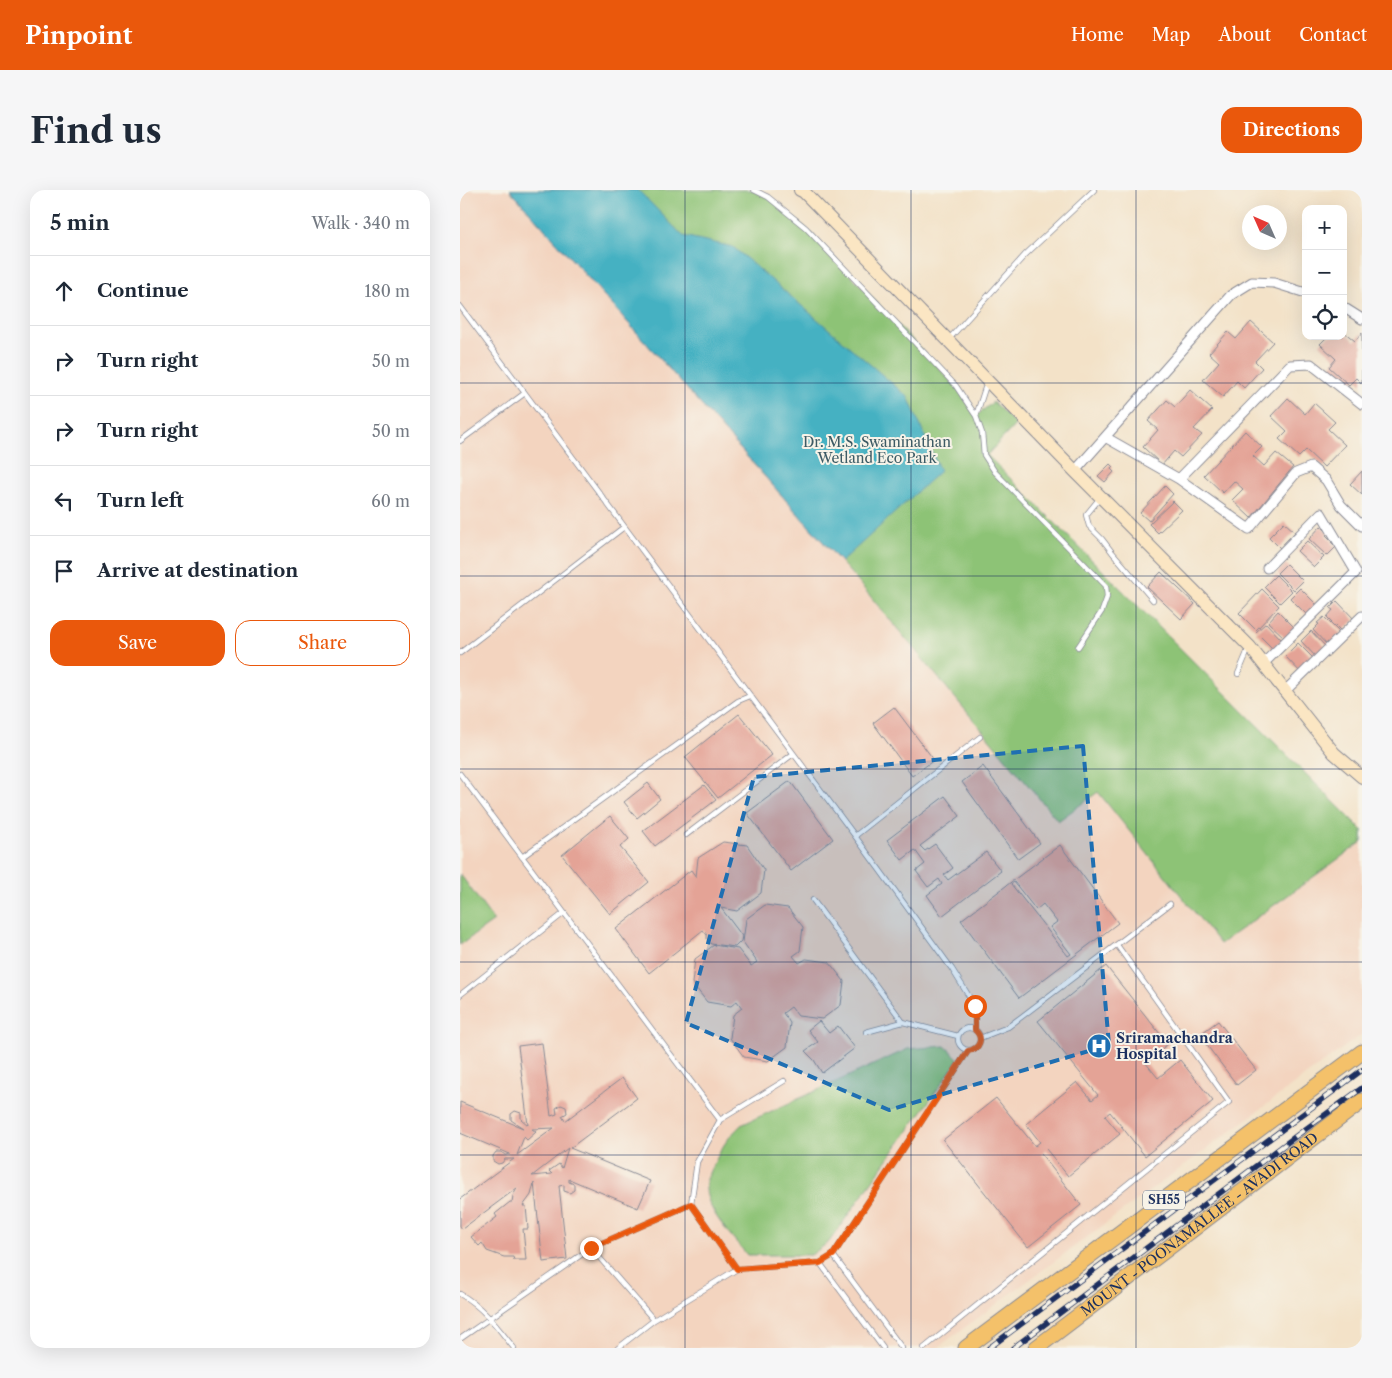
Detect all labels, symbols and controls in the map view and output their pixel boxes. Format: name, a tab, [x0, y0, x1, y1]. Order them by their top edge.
text: Pinpoint	[25, 21, 132, 50]
text: Home	[1071, 24, 1124, 46]
text: Map	[1152, 24, 1190, 46]
text: About	[1218, 24, 1271, 46]
text: Contact	[1299, 24, 1367, 46]
button: Directions	[1221, 107, 1362, 153]
text: Find us	[30, 109, 162, 152]
north arrow	[1242, 205, 1287, 250]
map controls	[1302, 205, 1347, 340]
button: +	[1302, 205, 1347, 250]
text: 5 min	[50, 210, 110, 235]
text: Walk · 340 m	[311, 213, 410, 233]
button: −	[1302, 250, 1347, 295]
icon: ahead	[50, 277, 78, 305]
text: Continue	[97, 279, 189, 302]
text: 180 m	[364, 281, 410, 301]
button: locate	[1302, 295, 1347, 340]
icon: right	[50, 347, 78, 375]
text: Turn right	[97, 349, 198, 372]
text: 50 m	[372, 351, 410, 371]
icon: right	[50, 417, 78, 445]
text: Turn right	[97, 419, 198, 442]
text: 50 m	[372, 421, 410, 441]
park label: Dr. M.S. Swaminathan Wetland Eco Park	[803, 433, 951, 467]
icon: left	[50, 487, 78, 515]
text: Turn left	[97, 489, 184, 512]
text: 60 m	[371, 491, 410, 511]
icon: arrive	[50, 557, 78, 585]
text: Arrive at destination	[97, 559, 298, 582]
button: Save	[50, 620, 225, 666]
button: Share	[235, 620, 410, 666]
route start	[964, 995, 987, 1018]
place label: Sriramachandra Hospital	[1116, 1029, 1234, 1063]
hospital icon: Sriramachandra Hospital	[1086, 1033, 1112, 1059]
street label: MOUNT - POONAMALLEE - AVADI ROAD	[1077, 1128, 1322, 1320]
road number: SH55	[1143, 1190, 1185, 1210]
route end	[580, 1237, 603, 1260]

